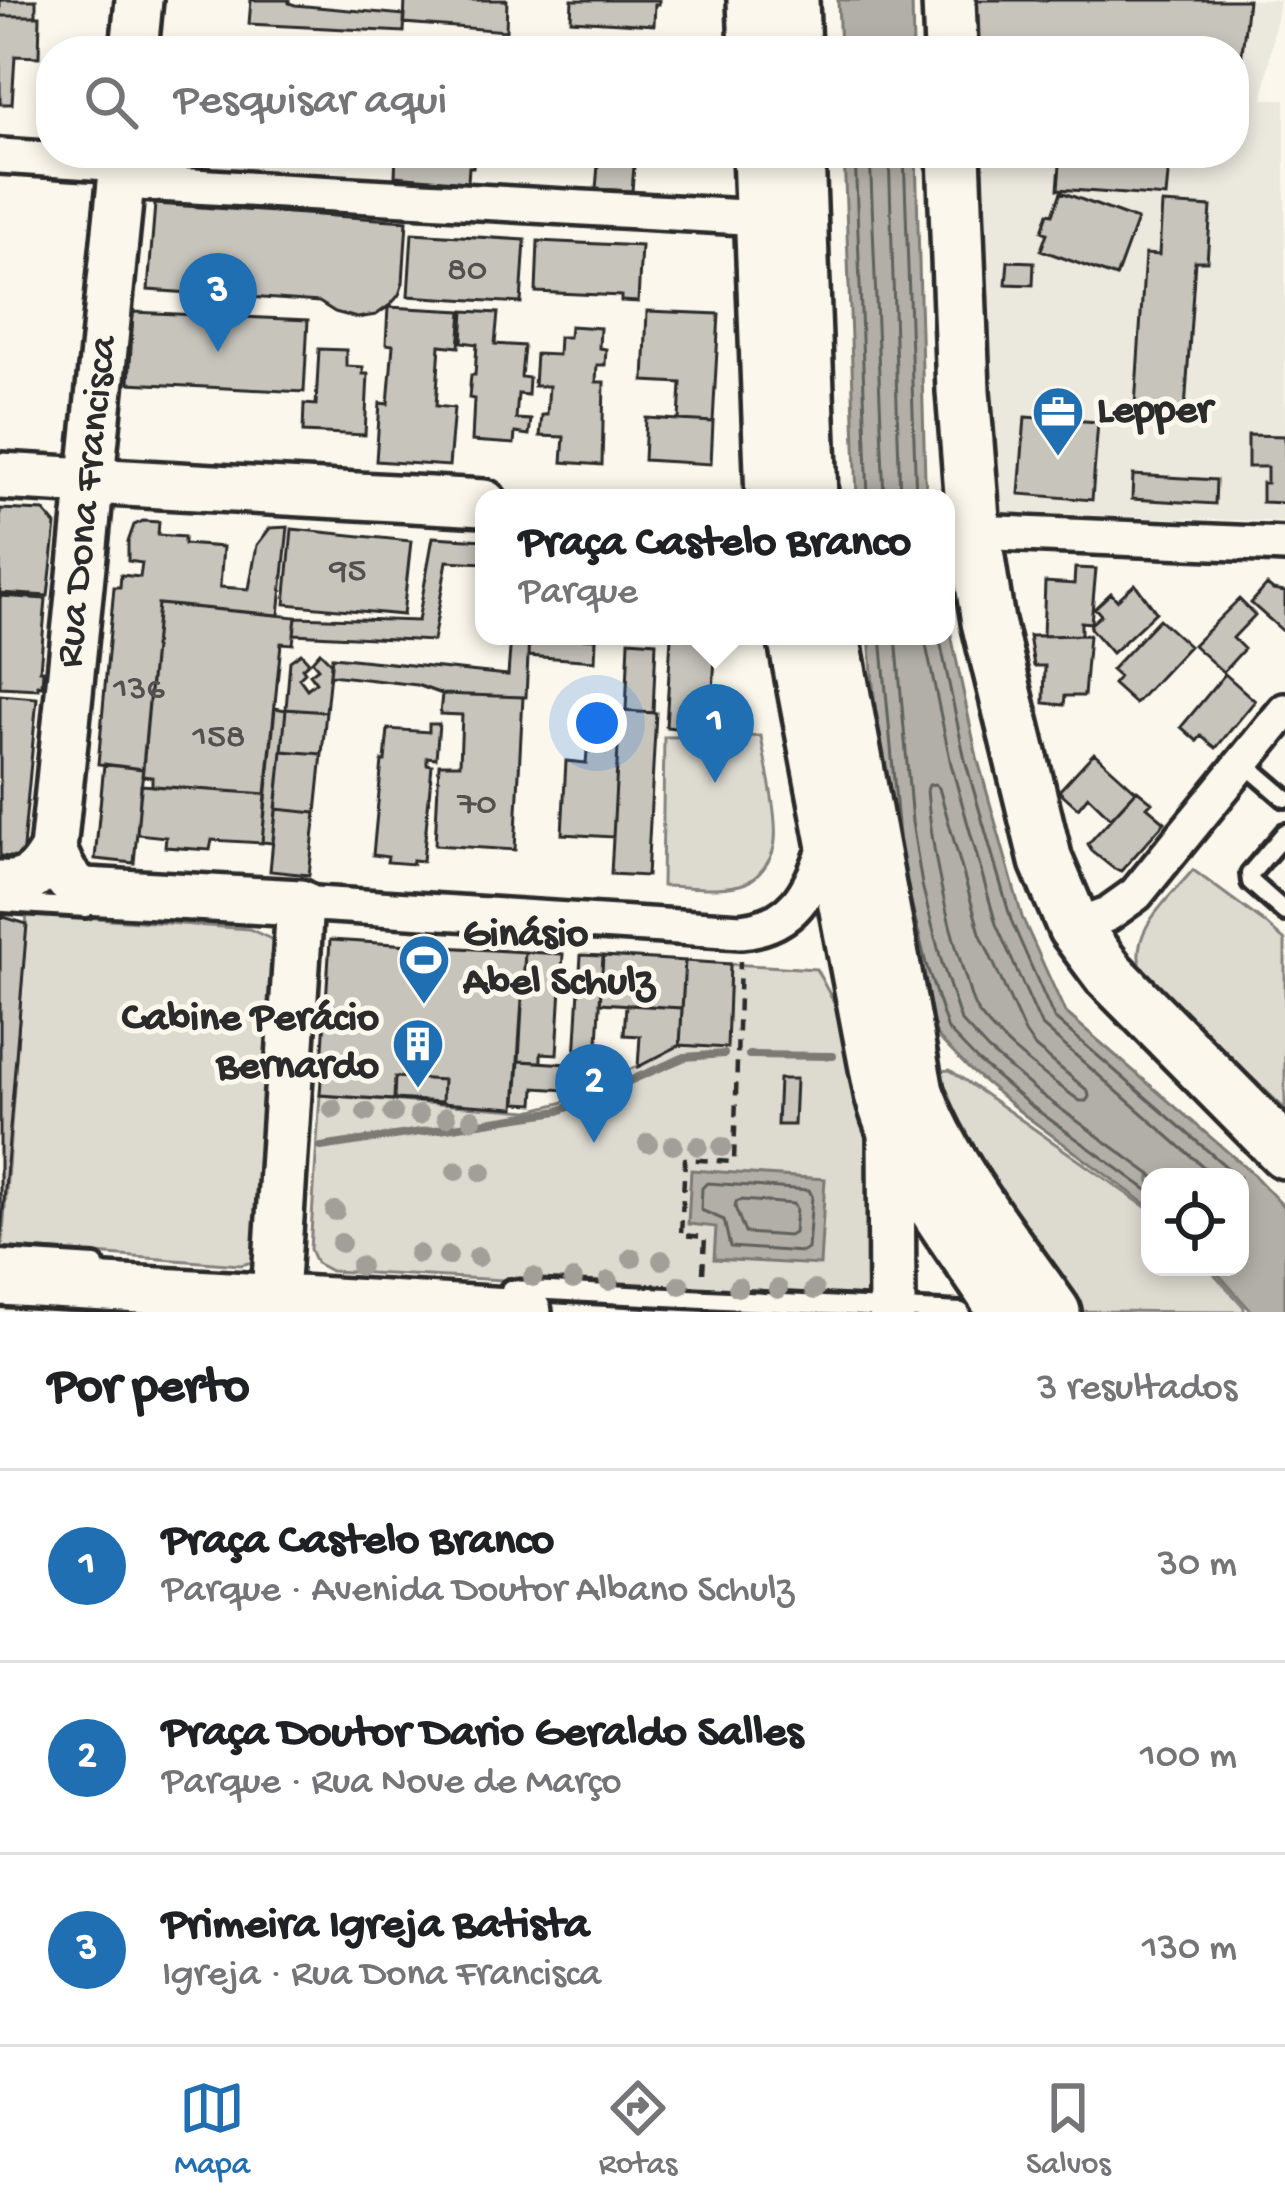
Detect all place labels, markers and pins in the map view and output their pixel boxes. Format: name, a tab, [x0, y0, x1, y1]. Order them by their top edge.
pin: 3	[179, 253, 257, 352]
office icon: Lepper	[1030, 384, 1086, 458]
place label: Lepper	[1097, 388, 1216, 437]
pin: 1	[676, 684, 754, 783]
place label: Ginásio Abel Schulz	[462, 912, 657, 1009]
sports icon: Ginásio Abel Schulz	[396, 932, 452, 1006]
place label: Cabine Perácio Bernardo	[122, 996, 379, 1093]
building icon: Cabine Perácio Bernardo	[390, 1016, 446, 1090]
pin: 2	[555, 1044, 633, 1143]

